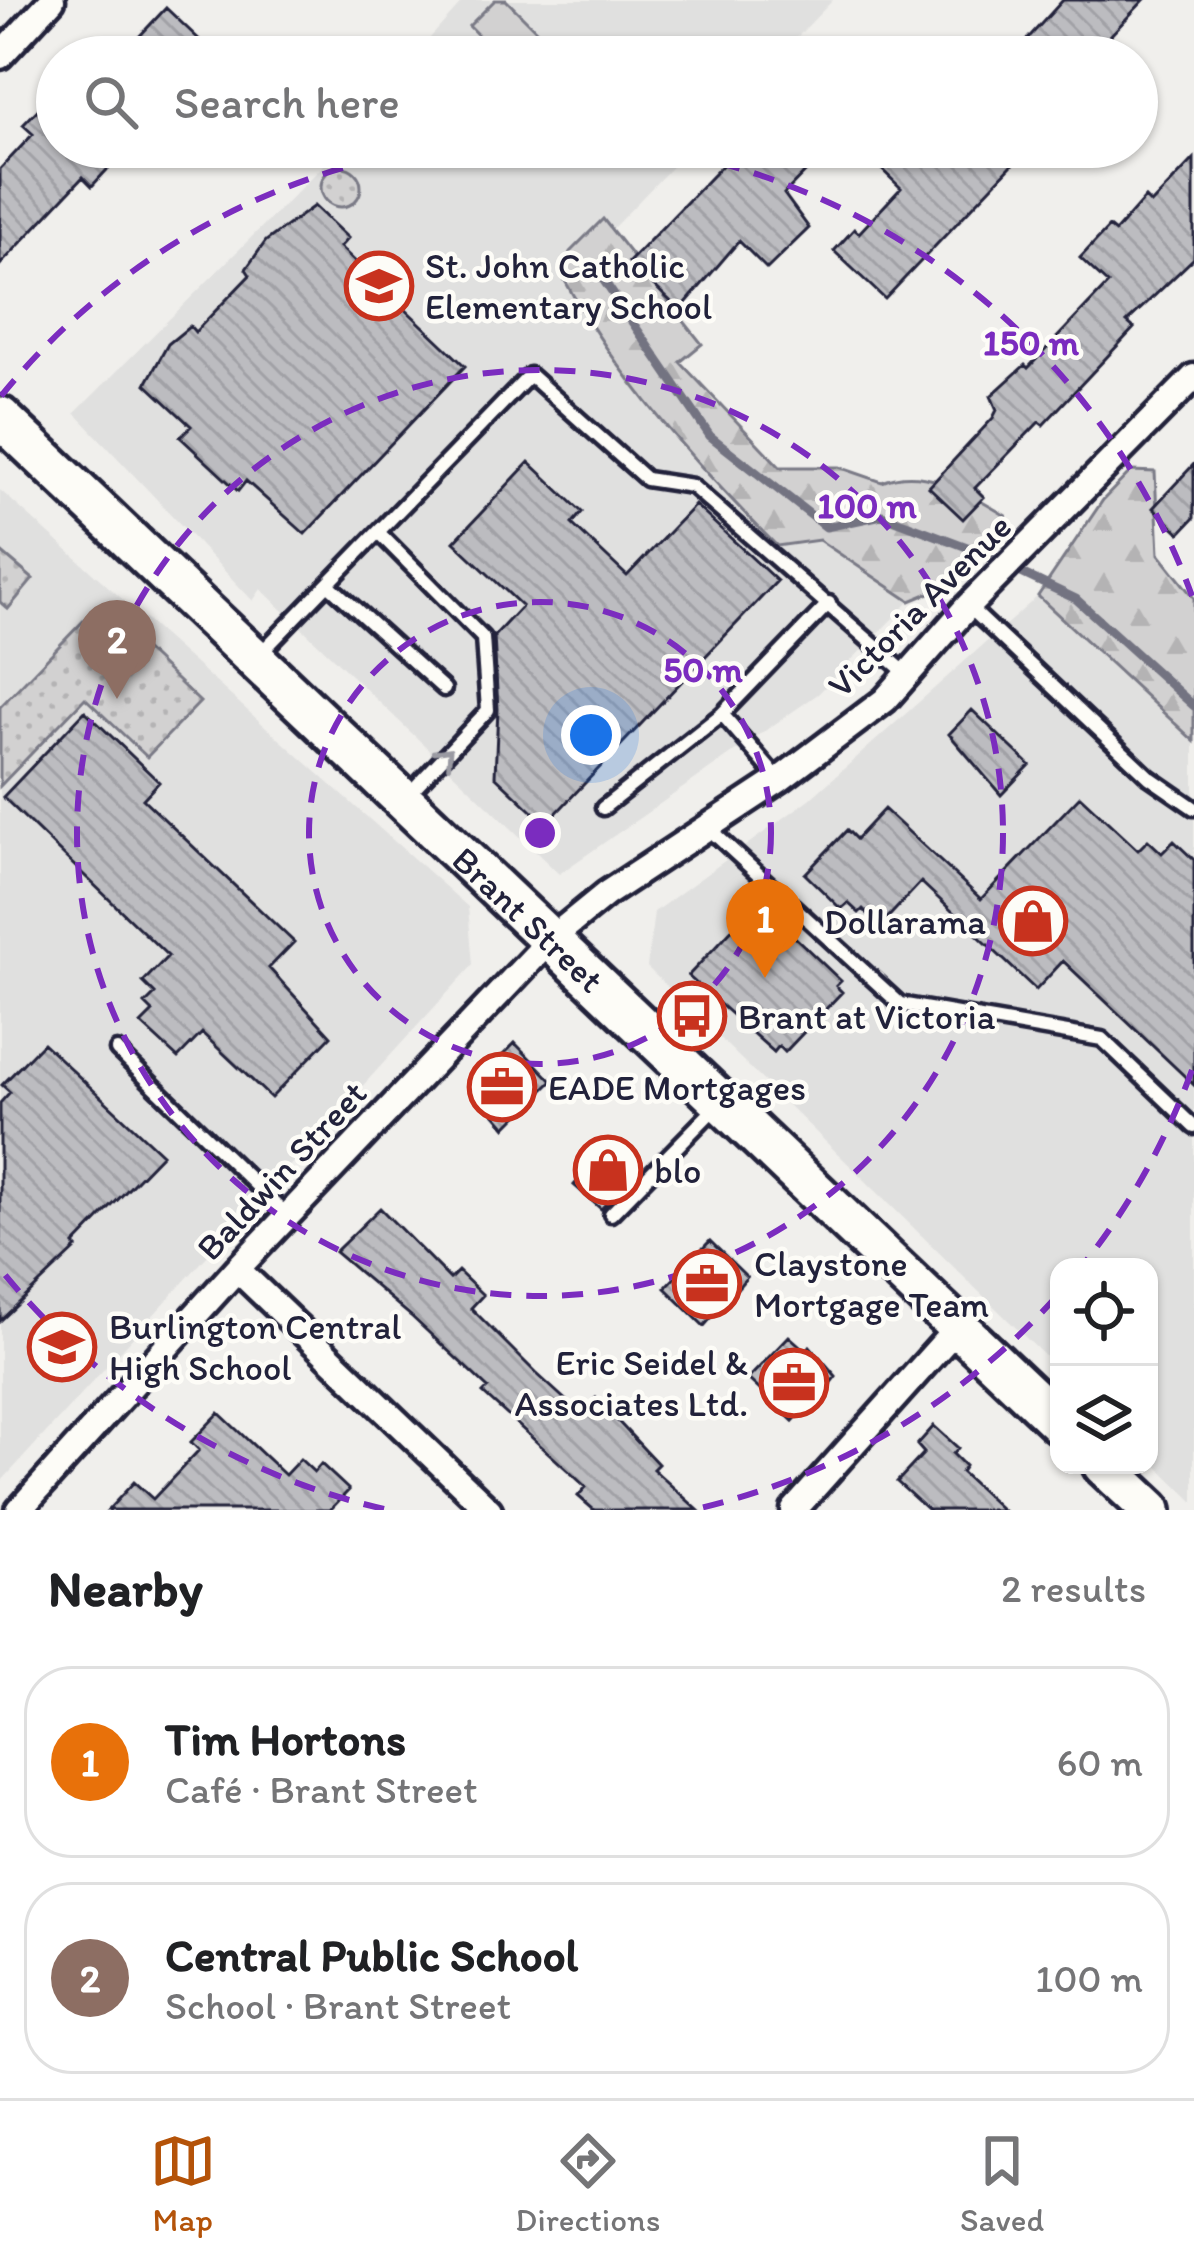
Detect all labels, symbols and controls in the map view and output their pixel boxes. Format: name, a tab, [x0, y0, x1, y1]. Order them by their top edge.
search box	[36, 36, 1158, 168]
icon: search	[78, 69, 144, 135]
text: Search here	[174, 75, 400, 129]
place label: St. John Catholic Elementary School	[425, 244, 712, 328]
school or university icon: St. John Catholic Elementary School	[344, 251, 414, 321]
text: 150 m	[983, 321, 1080, 364]
text: 100 m	[817, 484, 917, 527]
street label: Victoria Avenue	[819, 505, 1020, 706]
pin: 2	[78, 600, 156, 699]
text: 50 m	[663, 648, 743, 691]
your location	[561, 705, 621, 765]
one-way arrow	[431, 747, 453, 769]
centre of rings	[519, 812, 561, 854]
street label: Brant Street	[444, 838, 613, 1001]
pin: 1	[726, 879, 804, 978]
shop icon: Dollarama	[998, 886, 1068, 956]
place label: Dollarama	[824, 900, 986, 943]
bus stop icon: Brant at Victoria	[657, 981, 727, 1051]
place label: Brant at Victoria	[738, 995, 996, 1038]
office icon: EADE Mortgages	[467, 1052, 537, 1122]
place label: EADE Mortgages	[548, 1066, 806, 1109]
street label: Baldwin Street	[187, 1072, 375, 1269]
shop icon: blo	[573, 1135, 643, 1205]
place label: blo	[654, 1149, 701, 1192]
place label: Claystone Mortgage Team	[754, 1242, 989, 1326]
office icon: Claystone Mortgage Team	[672, 1249, 742, 1319]
map controls	[1050, 1258, 1158, 1474]
button: locate	[1050, 1258, 1158, 1366]
place label: Burlington Central High School	[109, 1305, 401, 1389]
school or university icon: Burlington Central High School	[27, 1312, 97, 1382]
place label: Eric Seidel & Associates Ltd.	[514, 1341, 748, 1425]
office icon: Eric Seidel & Associates Ltd.	[759, 1348, 829, 1418]
button: layers	[1050, 1366, 1158, 1474]
text: Nearby	[48, 1558, 203, 1619]
text: 2 results	[1001, 1565, 1146, 1612]
text: Tim Hortons	[165, 1712, 406, 1766]
text: 1	[81, 1739, 99, 1786]
text: 60 m	[1057, 1739, 1143, 1786]
text: Café · Brant Street	[165, 1766, 478, 1813]
text: Central Public School	[165, 1928, 578, 1982]
text: 2	[80, 1955, 100, 2002]
text: 100 m	[1035, 1955, 1143, 2002]
text: School · Brant Street	[165, 1982, 511, 2029]
tab: Map	[150, 2128, 216, 2239]
tab: Directions	[515, 2128, 660, 2239]
tab: Saved	[960, 2128, 1044, 2239]

